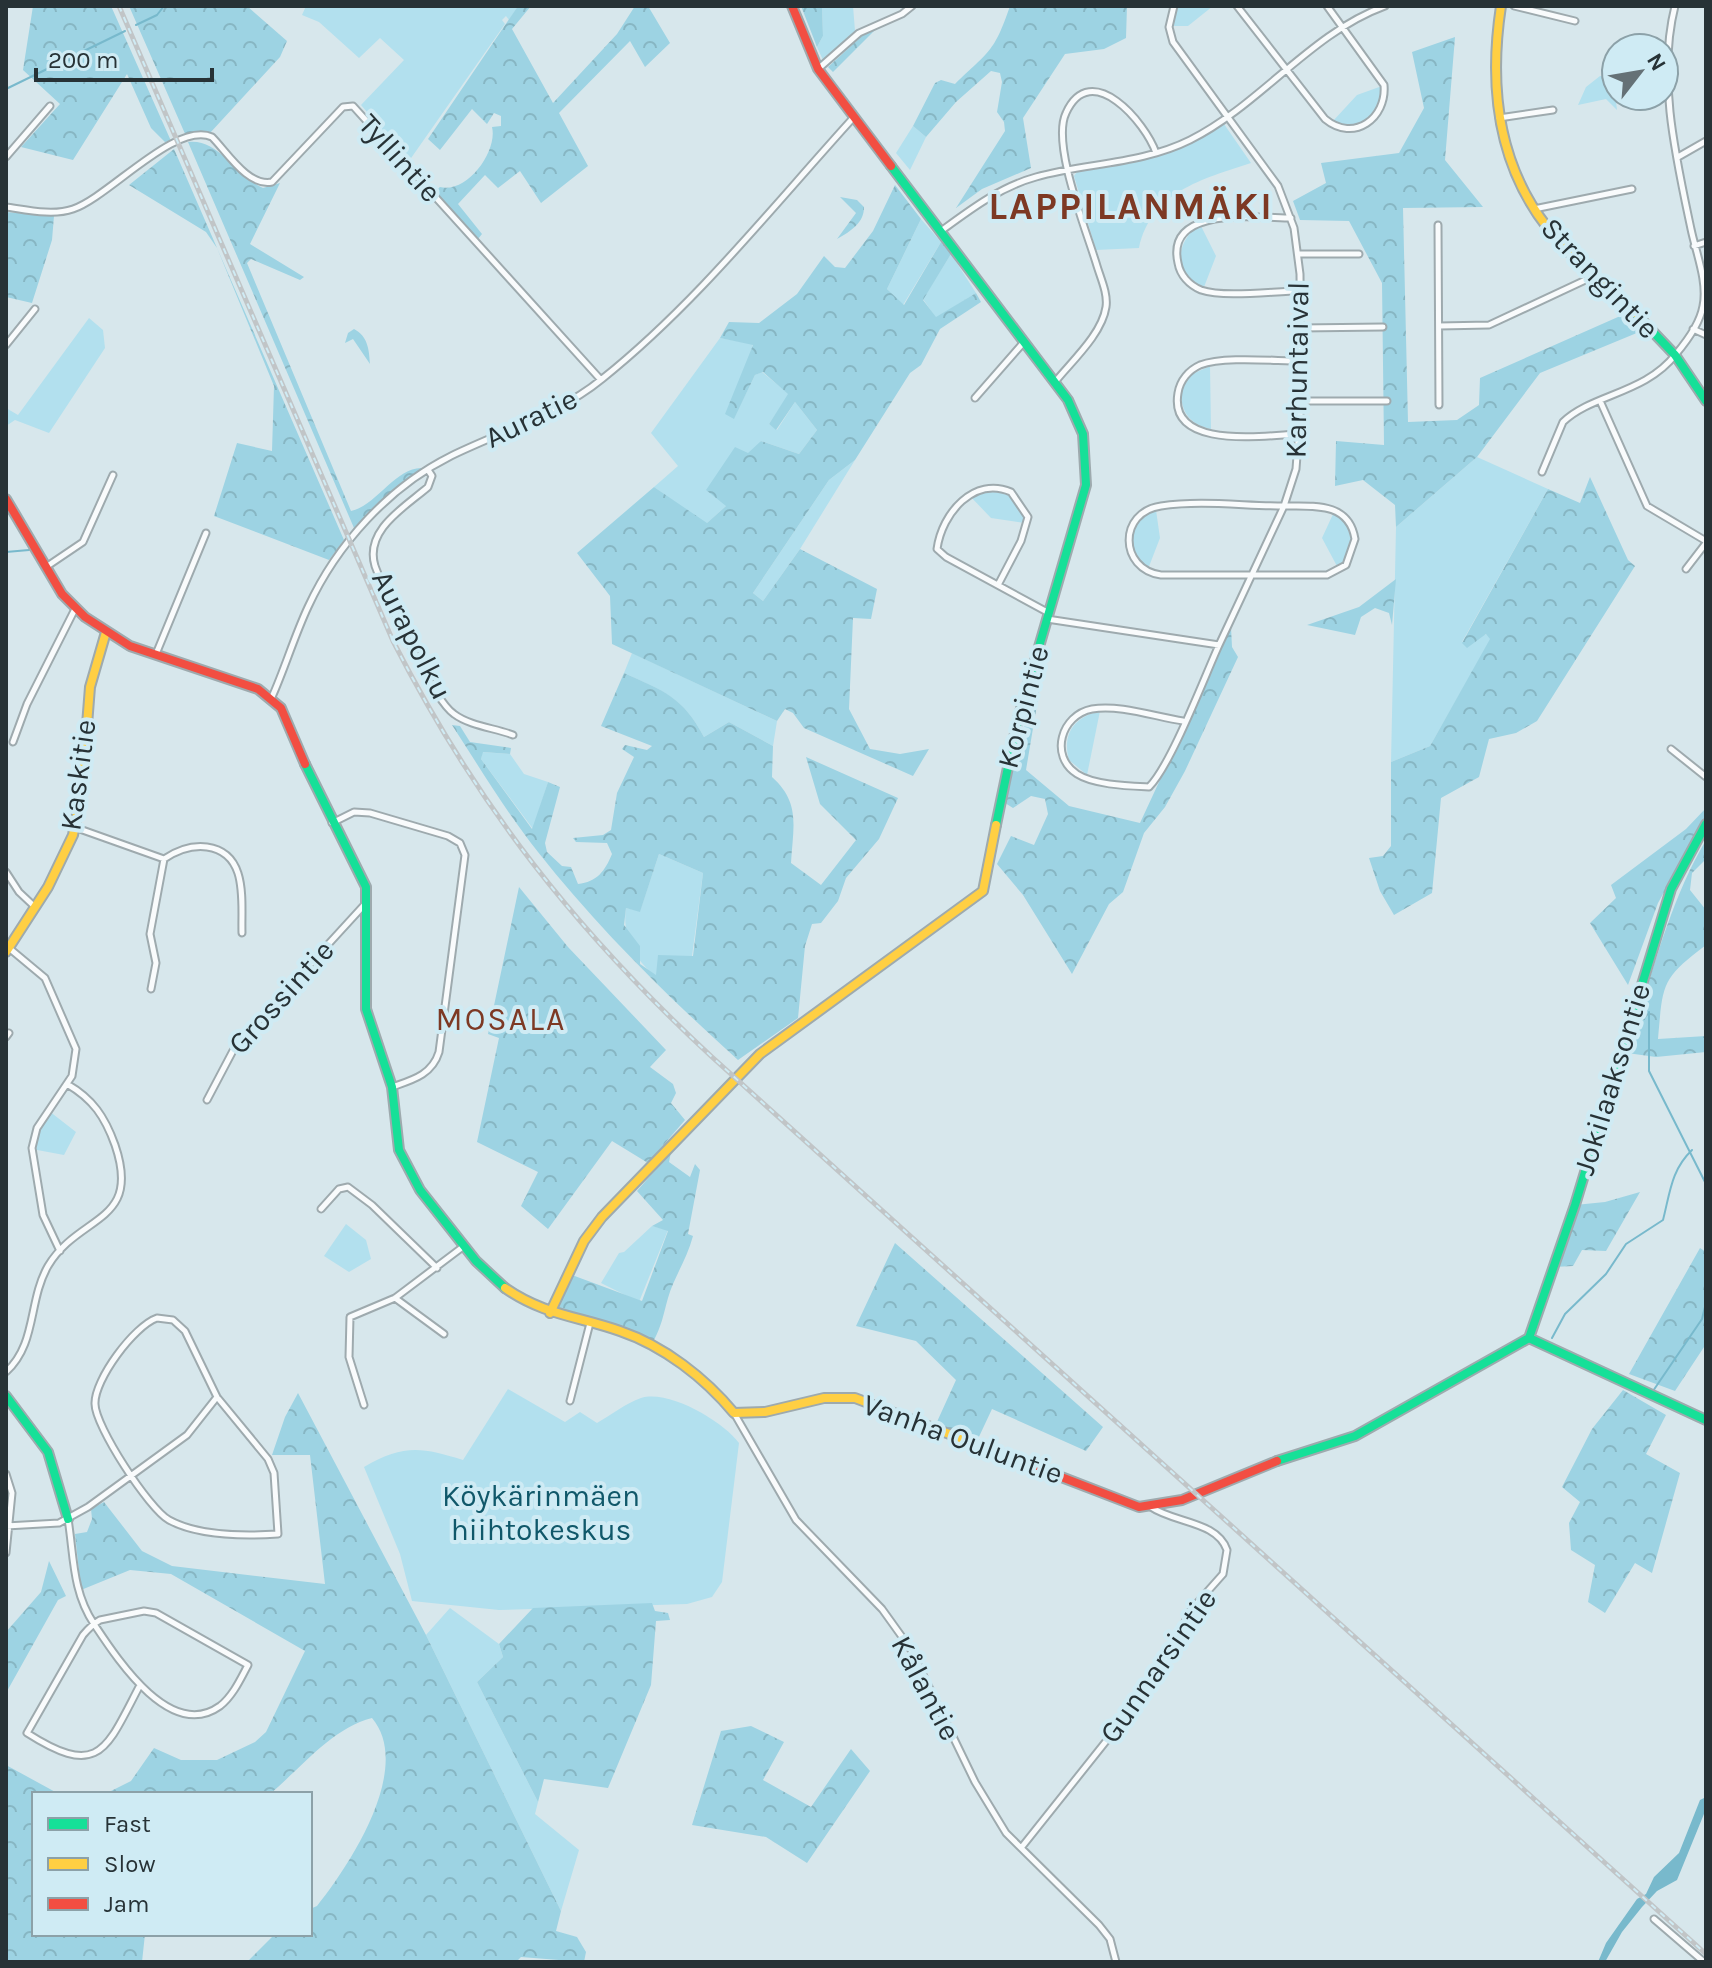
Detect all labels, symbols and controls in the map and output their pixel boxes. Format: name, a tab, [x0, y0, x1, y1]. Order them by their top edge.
scale bar	[36, 32, 212, 82]
north arrow	[1600, 32, 1680, 112]
text: 200 m	[48, 46, 119, 74]
text: N	[1641, 49, 1671, 76]
street label: Tyllintie	[351, 107, 449, 209]
district label: LAPPILANMÄKI	[988, 184, 1274, 229]
street label: Strangintie	[1533, 210, 1667, 346]
street label: Karhuntaival	[1277, 281, 1317, 459]
street label: Auratie	[479, 380, 583, 456]
street label: Aurapolku	[364, 564, 460, 706]
street label: Korpintie	[989, 642, 1057, 772]
street label: Kaskitie	[52, 717, 104, 833]
street label: Grossintie	[221, 933, 341, 1061]
street label: Jokilaaksontie	[1566, 979, 1658, 1179]
district label: MOSALA	[436, 1001, 566, 1038]
street label: Vanha Ouluntie	[858, 1386, 1068, 1492]
park label: Köykärinmäen hiihtokeskus	[442, 1478, 640, 1548]
street label: Gunnarsintie	[1092, 1582, 1224, 1750]
street label: Kålantie	[883, 1629, 969, 1747]
legend	[32, 1792, 312, 1936]
text: Fast	[104, 1810, 151, 1838]
text: Slow	[104, 1850, 156, 1878]
text: Jam	[104, 1890, 149, 1918]

